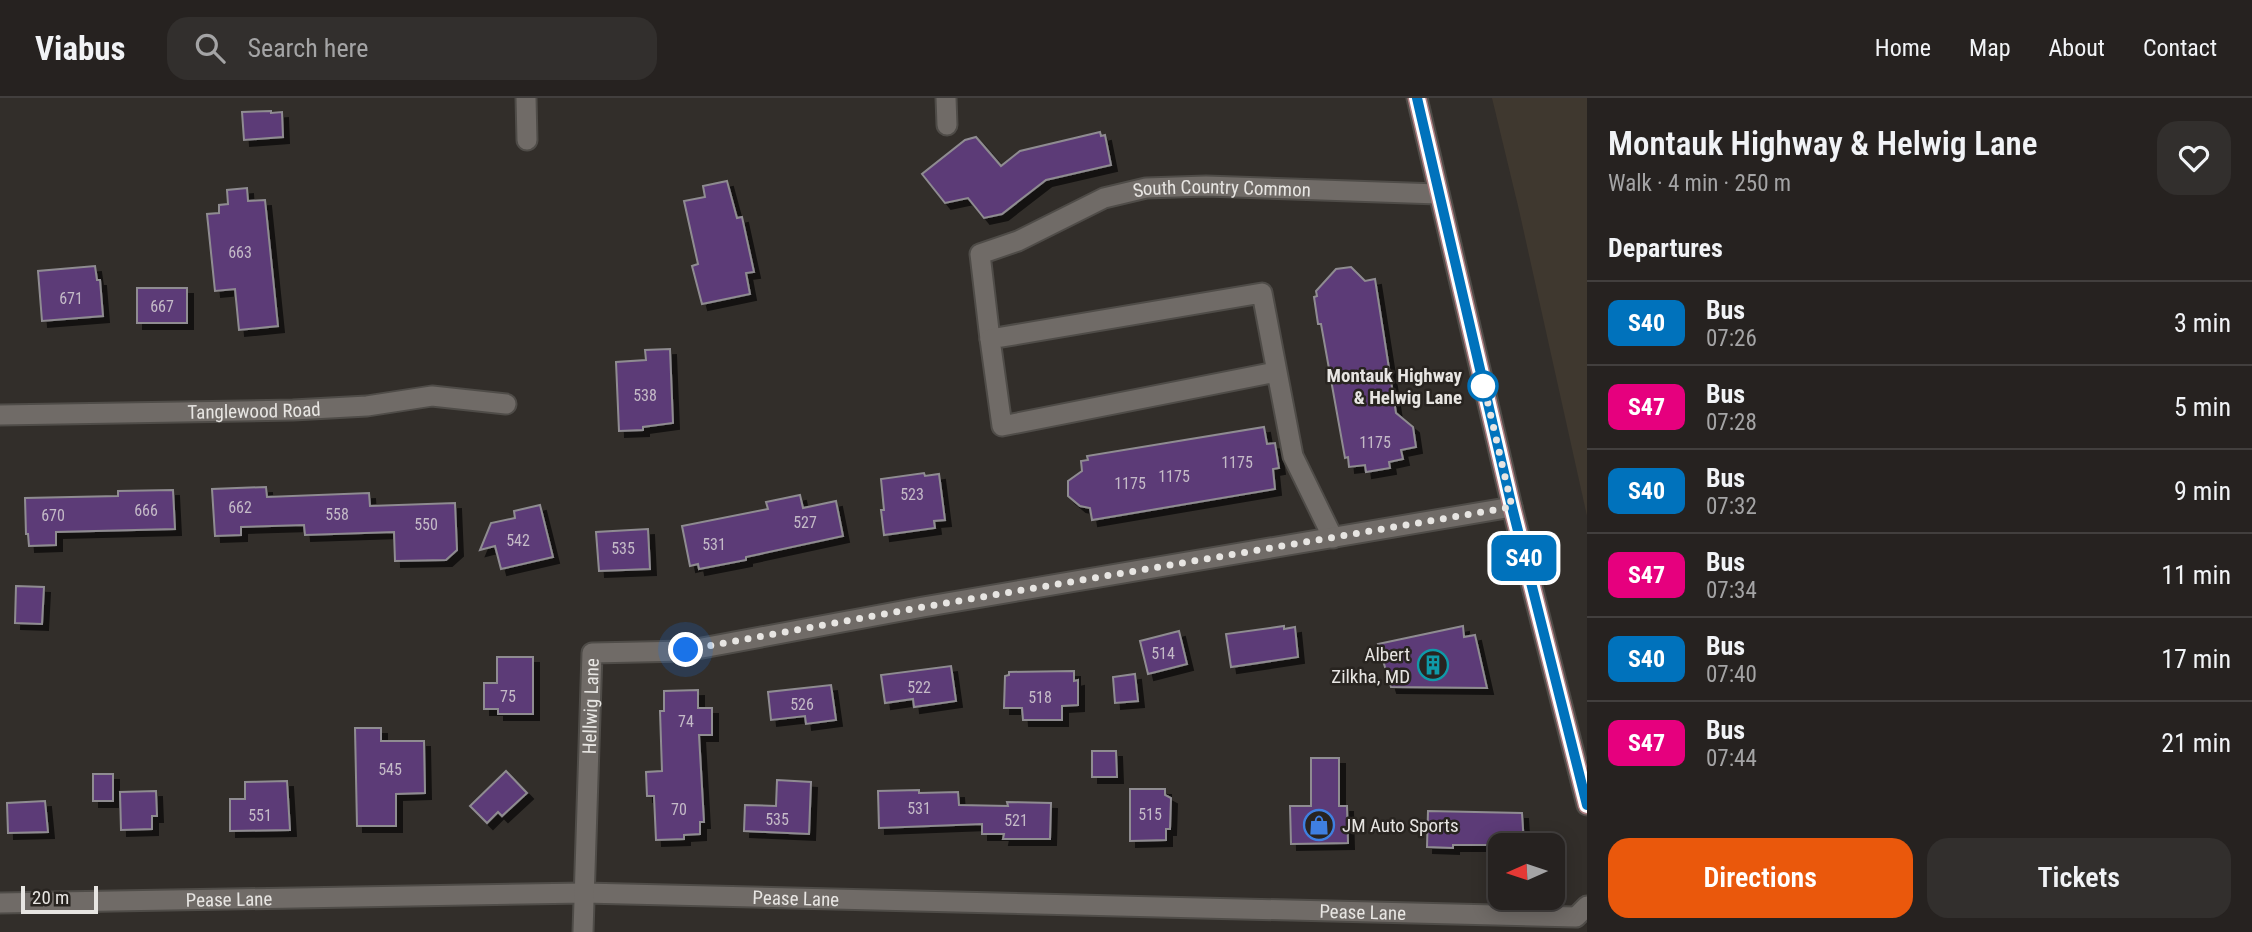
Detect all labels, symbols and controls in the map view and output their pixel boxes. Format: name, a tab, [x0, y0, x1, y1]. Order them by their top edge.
search box	[167, 17, 657, 80]
text: Viabus	[35, 29, 125, 68]
icon: search	[191, 29, 229, 67]
text: Search here	[247, 33, 368, 63]
text: Home	[1875, 34, 1931, 62]
text: Map	[1969, 34, 2011, 62]
text: About	[2049, 34, 2105, 62]
text: Contact	[2143, 34, 2217, 62]
button: heart	[2157, 121, 2231, 195]
text: Montauk Highway & Helwig Lane	[1608, 124, 2037, 163]
text: Walk · 4 min · 250 m	[1608, 170, 1791, 197]
street label: South Country Common	[1131, 175, 1311, 203]
text: Departures	[1608, 233, 1723, 263]
house number: 663	[228, 243, 252, 262]
house number: 671	[59, 289, 83, 308]
text: Bus	[1706, 295, 1745, 325]
house number: 667	[150, 297, 174, 316]
text: 3 min	[2174, 308, 2231, 338]
text: S40	[1628, 309, 1665, 337]
text: 07:26	[1706, 325, 1757, 352]
place label: Montauk Highway & Helwig Lane	[1327, 364, 1463, 409]
marker: Montauk Highway & Helwig Lane	[1468, 371, 1498, 401]
text: Bus	[1706, 379, 1745, 409]
house number: 538	[633, 386, 657, 405]
text: 5 min	[2174, 392, 2231, 422]
text: S47	[1628, 393, 1665, 421]
street label: Tanglewood Road	[187, 398, 321, 424]
text: 07:28	[1706, 409, 1757, 436]
house number: 1175	[1359, 433, 1391, 452]
house number: 1175	[1221, 453, 1253, 472]
text: Bus	[1706, 463, 1745, 493]
house number: 1175	[1158, 467, 1190, 486]
house number: 1175	[1114, 474, 1146, 493]
text: 9 min	[2174, 476, 2231, 506]
text: S40	[1628, 477, 1665, 505]
house number: 523	[900, 485, 924, 504]
text: 07:32	[1706, 493, 1757, 520]
house number: 662	[228, 498, 252, 517]
house number: 666	[134, 501, 158, 520]
house number: 558	[325, 505, 349, 524]
house number: 670	[41, 506, 65, 525]
house number: 527	[793, 513, 817, 532]
house number: 550	[414, 515, 438, 534]
house number: 542	[506, 531, 530, 550]
house number: 531	[702, 535, 726, 554]
line badge: S40	[1484, 535, 1564, 581]
house number: 535	[611, 539, 635, 558]
text: S40	[1505, 544, 1543, 572]
text: Bus	[1706, 547, 1745, 577]
text: 11 min	[2161, 560, 2231, 590]
text: S47	[1628, 561, 1665, 589]
text: 07:34	[1706, 577, 1757, 604]
text: Bus	[1706, 631, 1745, 661]
your location	[668, 632, 703, 667]
place label: Albert Zilkha, MD	[1331, 643, 1410, 688]
house number: 514	[1151, 644, 1175, 663]
text: 17 min	[2161, 644, 2231, 674]
text: S40	[1628, 645, 1665, 673]
building icon: Albert Zilkha, MD	[1416, 648, 1450, 682]
street label: Hellwig Lane	[578, 658, 604, 755]
text: 07:40	[1706, 661, 1757, 688]
house number: 522	[907, 678, 931, 697]
house number: 75	[500, 687, 516, 706]
house number: 518	[1028, 688, 1052, 707]
house number: 526	[790, 695, 814, 714]
house number: 74	[678, 712, 694, 731]
text: Bus	[1706, 715, 1745, 745]
text: 21 min	[2161, 728, 2231, 758]
text: S47	[1628, 729, 1665, 757]
text: 07:44	[1706, 745, 1757, 772]
house number: 545	[378, 760, 402, 779]
house number: 531	[907, 799, 931, 818]
house number: 70	[671, 800, 687, 819]
house number: 515	[1138, 805, 1162, 824]
house number: 551	[248, 806, 272, 825]
shop icon: JM Auto Sports	[1302, 808, 1336, 842]
house number: 535	[765, 810, 789, 829]
house number: 521	[1004, 811, 1028, 830]
place label: JM Auto Sports	[1342, 814, 1459, 837]
north arrow	[1488, 833, 1564, 910]
map controls	[1488, 833, 1565, 910]
button: Directions	[1608, 838, 1913, 918]
button: Tickets	[1927, 838, 2231, 918]
scale bar	[21, 883, 98, 915]
text: 20 m	[32, 886, 69, 909]
street label: Pease Lane	[752, 886, 840, 911]
street label: Pease Lane	[185, 887, 273, 912]
street label: Pease Lane	[1319, 900, 1406, 925]

